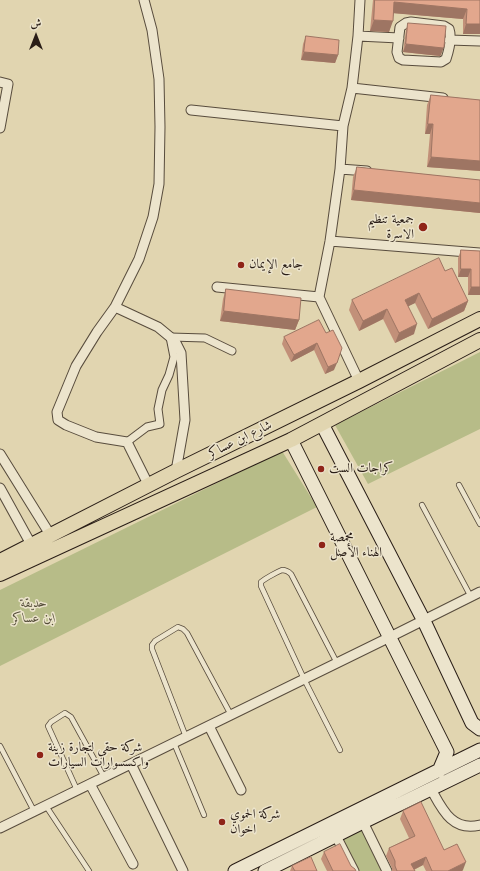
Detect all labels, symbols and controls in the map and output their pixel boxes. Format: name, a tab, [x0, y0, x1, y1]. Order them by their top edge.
north arrow	[16, 16, 56, 56]
text: ش	[31, 16, 41, 31]
place label: جمعية تنظيم الاسرة	[367, 212, 414, 243]
marker: جمعية تنظيم الاسرة	[417, 221, 429, 233]
place label: جامع الإيمان	[249, 257, 303, 273]
marker: جامع الإيمان	[236, 260, 246, 270]
street label: شارع ابن عساكر	[205, 418, 275, 462]
place label: كراجات الست	[329, 461, 393, 477]
marker: كراجات الست	[316, 464, 326, 474]
place label: محمصة الهناء الأصل	[330, 530, 382, 561]
marker: محمصة الهناء الأصل	[317, 540, 327, 550]
park label: حديقة ابن عساكر	[12, 596, 56, 627]
place label: شركة حقي لتجارة زينة واكسسوارات السيارات	[48, 740, 149, 771]
marker: شركة حقي لتجارة زينة واكسسوارات السيارات	[35, 750, 45, 760]
place label: شركة الحموي اخوان	[230, 807, 280, 838]
marker: شركة الحموي اخوان	[217, 817, 227, 827]

